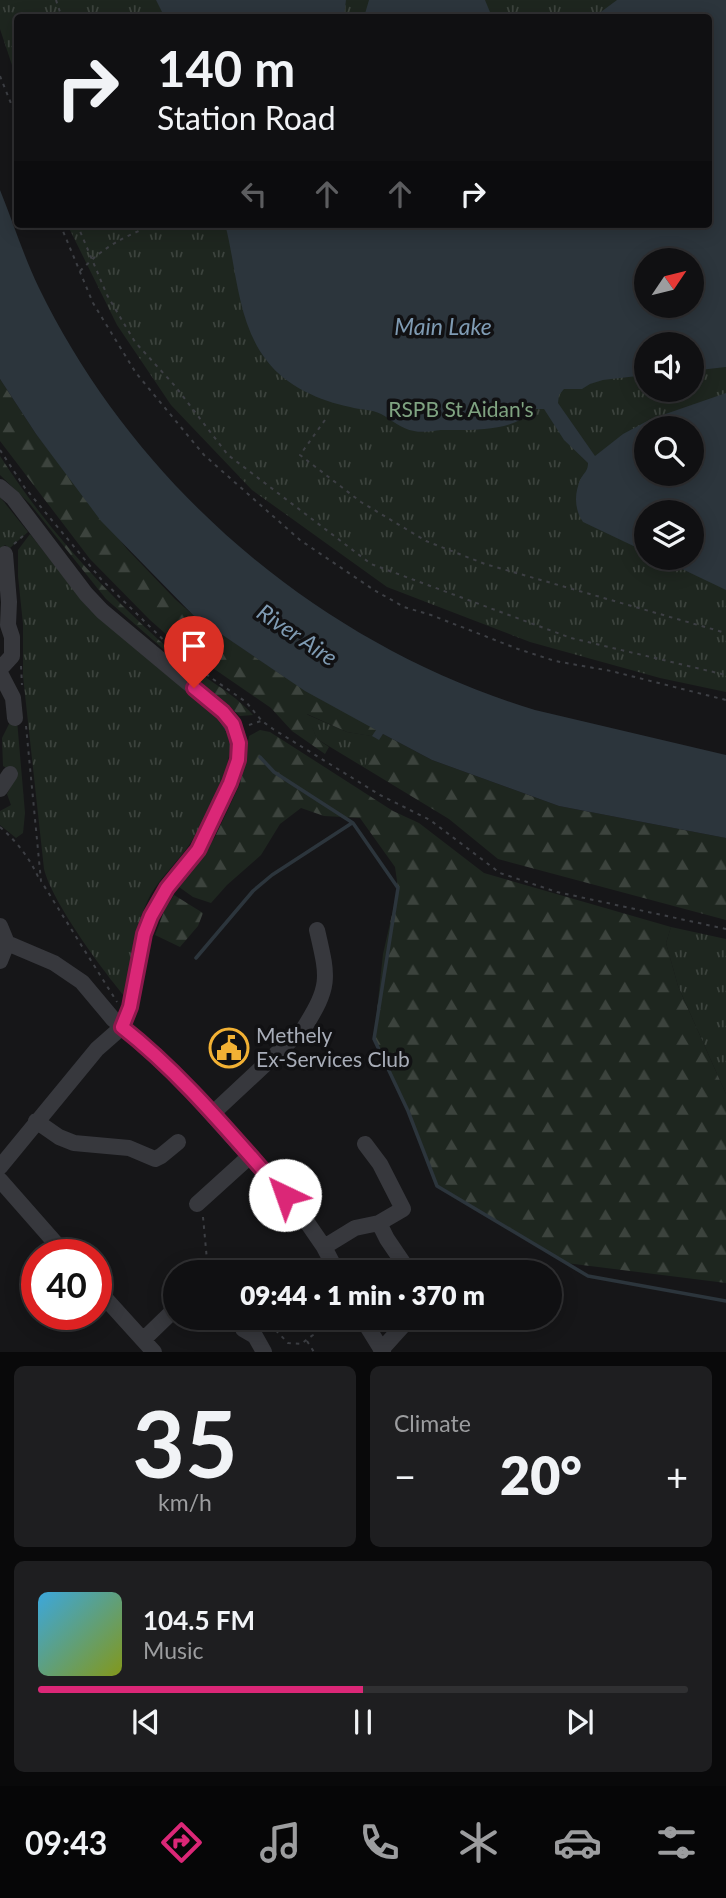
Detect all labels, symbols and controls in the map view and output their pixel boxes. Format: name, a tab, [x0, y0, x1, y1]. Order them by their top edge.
text: 140 m	[157, 39, 295, 97]
icon: right	[42, 42, 133, 133]
text: Station Road	[157, 98, 336, 137]
icon: left	[235, 175, 273, 213]
icon: ahead	[308, 175, 346, 213]
icon: ahead	[381, 175, 419, 213]
icon: right	[454, 175, 492, 213]
north arrow	[634, 248, 704, 318]
map controls	[634, 248, 704, 570]
water label: Main Lake	[394, 312, 492, 340]
button: sound	[634, 332, 704, 402]
park label: RSPB St Aidan's	[388, 396, 534, 421]
button: search	[634, 416, 704, 486]
button: layers	[634, 500, 704, 570]
water label: River Aire	[252, 597, 343, 671]
pin	[164, 616, 224, 688]
icon: arrive	[175, 627, 213, 665]
place label: Methely Ex-Services Club	[256, 1022, 410, 1071]
public building icon: Methely Ex-Services Club	[208, 1027, 250, 1069]
position arrow	[248, 1158, 322, 1232]
speed limit sign: 40	[21, 1239, 112, 1330]
text: 09:44 · 1 min · 370 m	[240, 1279, 485, 1311]
text: 35	[132, 1388, 238, 1497]
text: Climate	[394, 1409, 471, 1437]
text: 20°	[500, 1444, 582, 1506]
text: −	[394, 1453, 416, 1499]
text: +	[666, 1453, 688, 1499]
text: km/h	[158, 1488, 212, 1516]
text: 104.5 FM	[143, 1604, 255, 1636]
text: Music	[143, 1636, 203, 1664]
icon: previous	[127, 1703, 165, 1741]
icon: pause	[344, 1703, 382, 1741]
icon: next	[561, 1703, 599, 1741]
icon: directions	[157, 1818, 206, 1867]
icon: music	[256, 1818, 305, 1867]
icon: phone	[355, 1818, 404, 1867]
icon: climate	[454, 1818, 503, 1867]
icon: car	[553, 1818, 602, 1867]
icon: filters	[652, 1818, 701, 1867]
text: 09:43	[25, 1823, 107, 1862]

